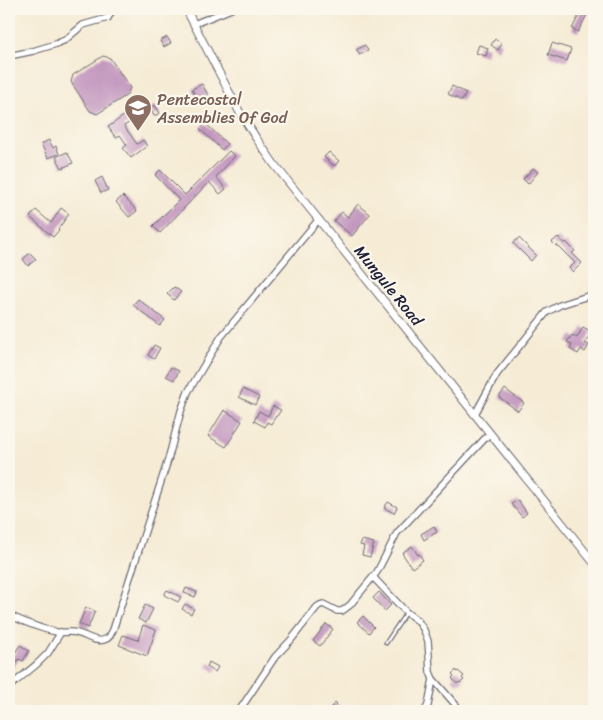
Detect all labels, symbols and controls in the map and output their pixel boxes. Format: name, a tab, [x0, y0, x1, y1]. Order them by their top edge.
place label: Pentecostal Assemblies Of God	[156, 85, 289, 132]
school or university icon: Pentecostal Assemblies Of God	[123, 93, 153, 132]
street label: Mungule Road	[347, 238, 432, 334]

